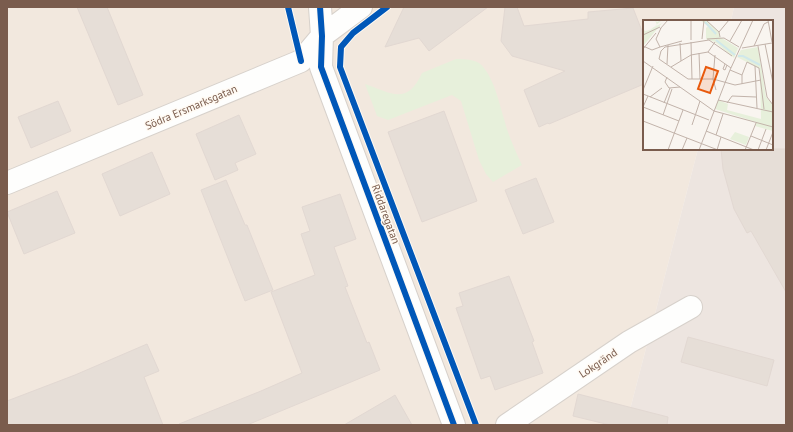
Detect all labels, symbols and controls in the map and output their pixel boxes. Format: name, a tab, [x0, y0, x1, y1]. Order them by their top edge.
inset map	[643, 20, 773, 150]
street label: Södra Ersmarksgatan	[143, 81, 239, 133]
street label: Riddaregatan	[369, 182, 403, 246]
street label: Lokgränd	[576, 345, 620, 381]

